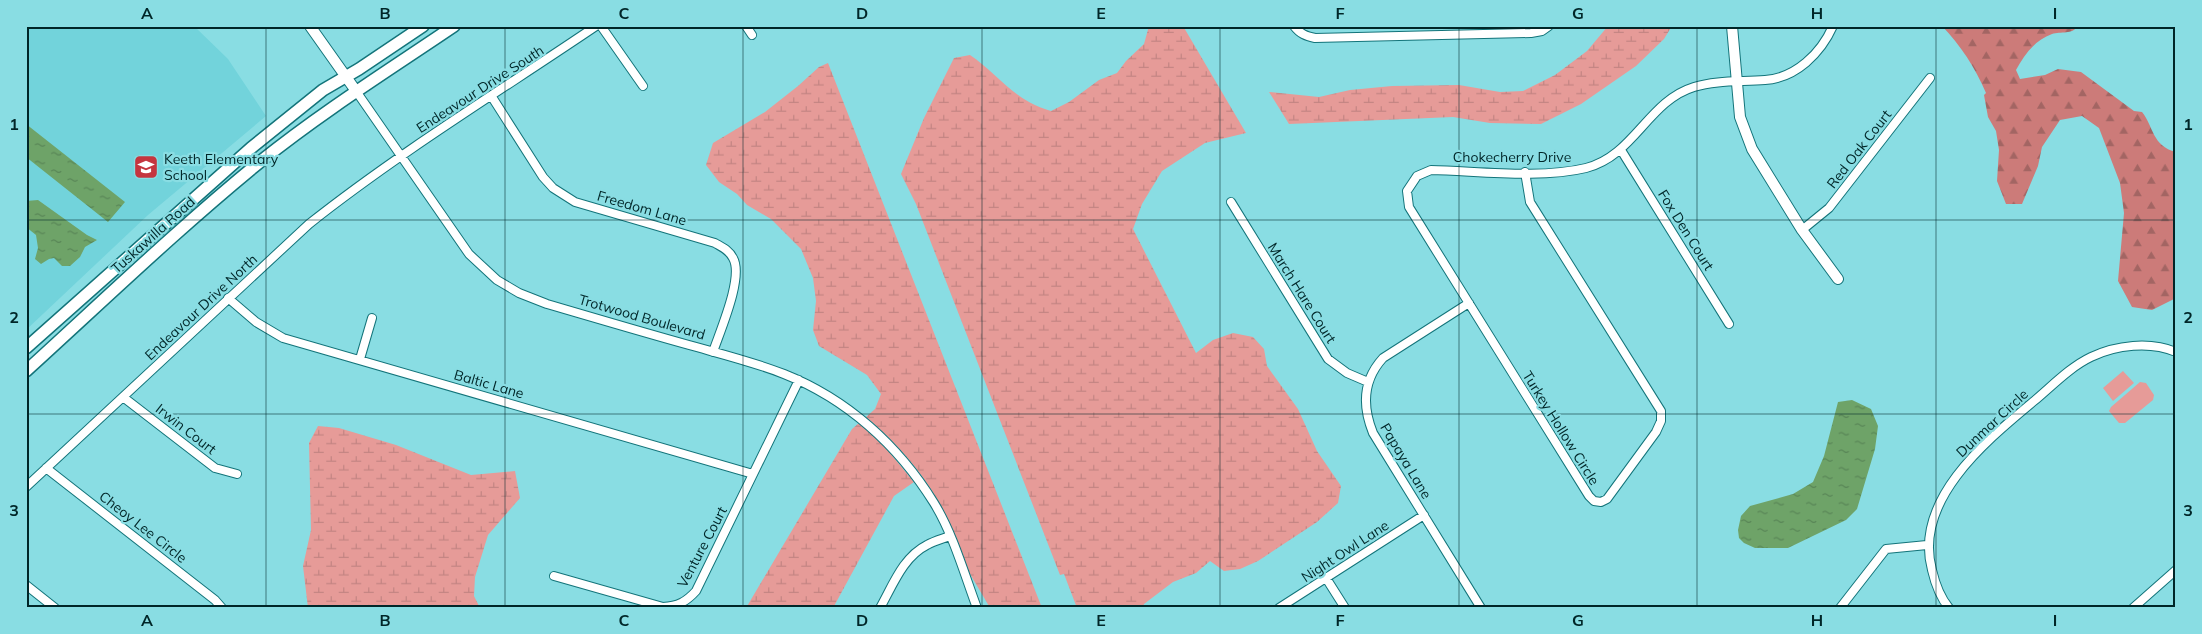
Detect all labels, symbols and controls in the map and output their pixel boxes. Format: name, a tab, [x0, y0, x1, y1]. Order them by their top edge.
text: A	[141, 3, 153, 23]
text: B	[379, 3, 391, 23]
text: C	[619, 3, 630, 23]
text: D	[856, 3, 868, 23]
text: E	[1096, 3, 1106, 23]
text: F	[1335, 3, 1345, 23]
text: G	[1572, 3, 1584, 23]
text: H	[1811, 3, 1823, 23]
text: I	[2053, 3, 2057, 23]
street label: Endeavour Drive South	[413, 41, 547, 137]
street label: Red Oak Court	[1823, 106, 1895, 192]
text: 1	[9, 114, 19, 134]
text: 1	[2183, 114, 2193, 134]
street label: Chokecherry Drive	[1453, 148, 1571, 166]
place label: Keeth Elementary School	[164, 150, 279, 184]
school or university icon: Keeth Elementary School	[133, 154, 159, 180]
street label: Fox Den Court	[1654, 186, 1718, 274]
street label: Freedom Lane	[595, 187, 689, 229]
street label: Tuskawilla Road	[107, 193, 199, 277]
street label: March Hare Court	[1264, 239, 1340, 347]
street label: Endeavour Drive North	[141, 250, 261, 364]
street label: Trotwood Boulevard	[577, 290, 707, 344]
text: 2	[9, 307, 19, 327]
text: 2	[2183, 307, 2193, 327]
street label: Baltic Lane	[452, 365, 526, 403]
street label: Turkey Hollow Circle	[1519, 368, 1603, 488]
street label: Dunmar Circle	[1952, 385, 2032, 461]
street label: Irwin Court	[152, 400, 220, 458]
street label: Papaya Lane	[1376, 420, 1436, 502]
street label: Cheoy Lee Circle	[95, 487, 191, 567]
text: 3	[9, 500, 19, 520]
text: 3	[2183, 500, 2193, 520]
street label: Venture Court	[673, 503, 731, 591]
street label: Night Owl Lane	[1298, 516, 1392, 586]
text: A	[141, 610, 153, 630]
text: B	[379, 610, 391, 630]
text: C	[619, 610, 630, 630]
text: D	[856, 610, 868, 630]
text: E	[1096, 610, 1106, 630]
text: F	[1335, 610, 1345, 630]
text: G	[1572, 610, 1584, 630]
text: H	[1811, 610, 1823, 630]
text: I	[2053, 610, 2057, 630]

